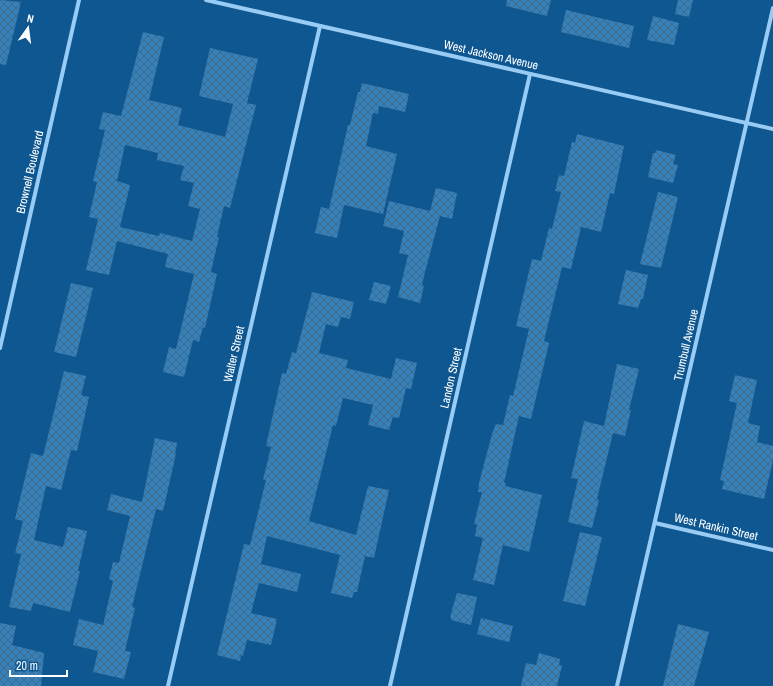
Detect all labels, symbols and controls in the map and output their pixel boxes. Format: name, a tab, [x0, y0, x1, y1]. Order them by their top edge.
north arrow	[8, 8, 48, 48]
text: N	[26, 11, 35, 26]
street label: West Jackson Avenue	[442, 36, 540, 74]
street label: Brownell Boulevard	[13, 129, 47, 215]
street label: Trumbull Avenue	[670, 307, 702, 383]
street label: Walter Street	[220, 324, 248, 384]
street label: Landon Street	[436, 346, 466, 410]
street label: West Rankin Street	[673, 510, 760, 544]
scale bar	[10, 652, 67, 678]
text: 20 m	[16, 658, 38, 674]

